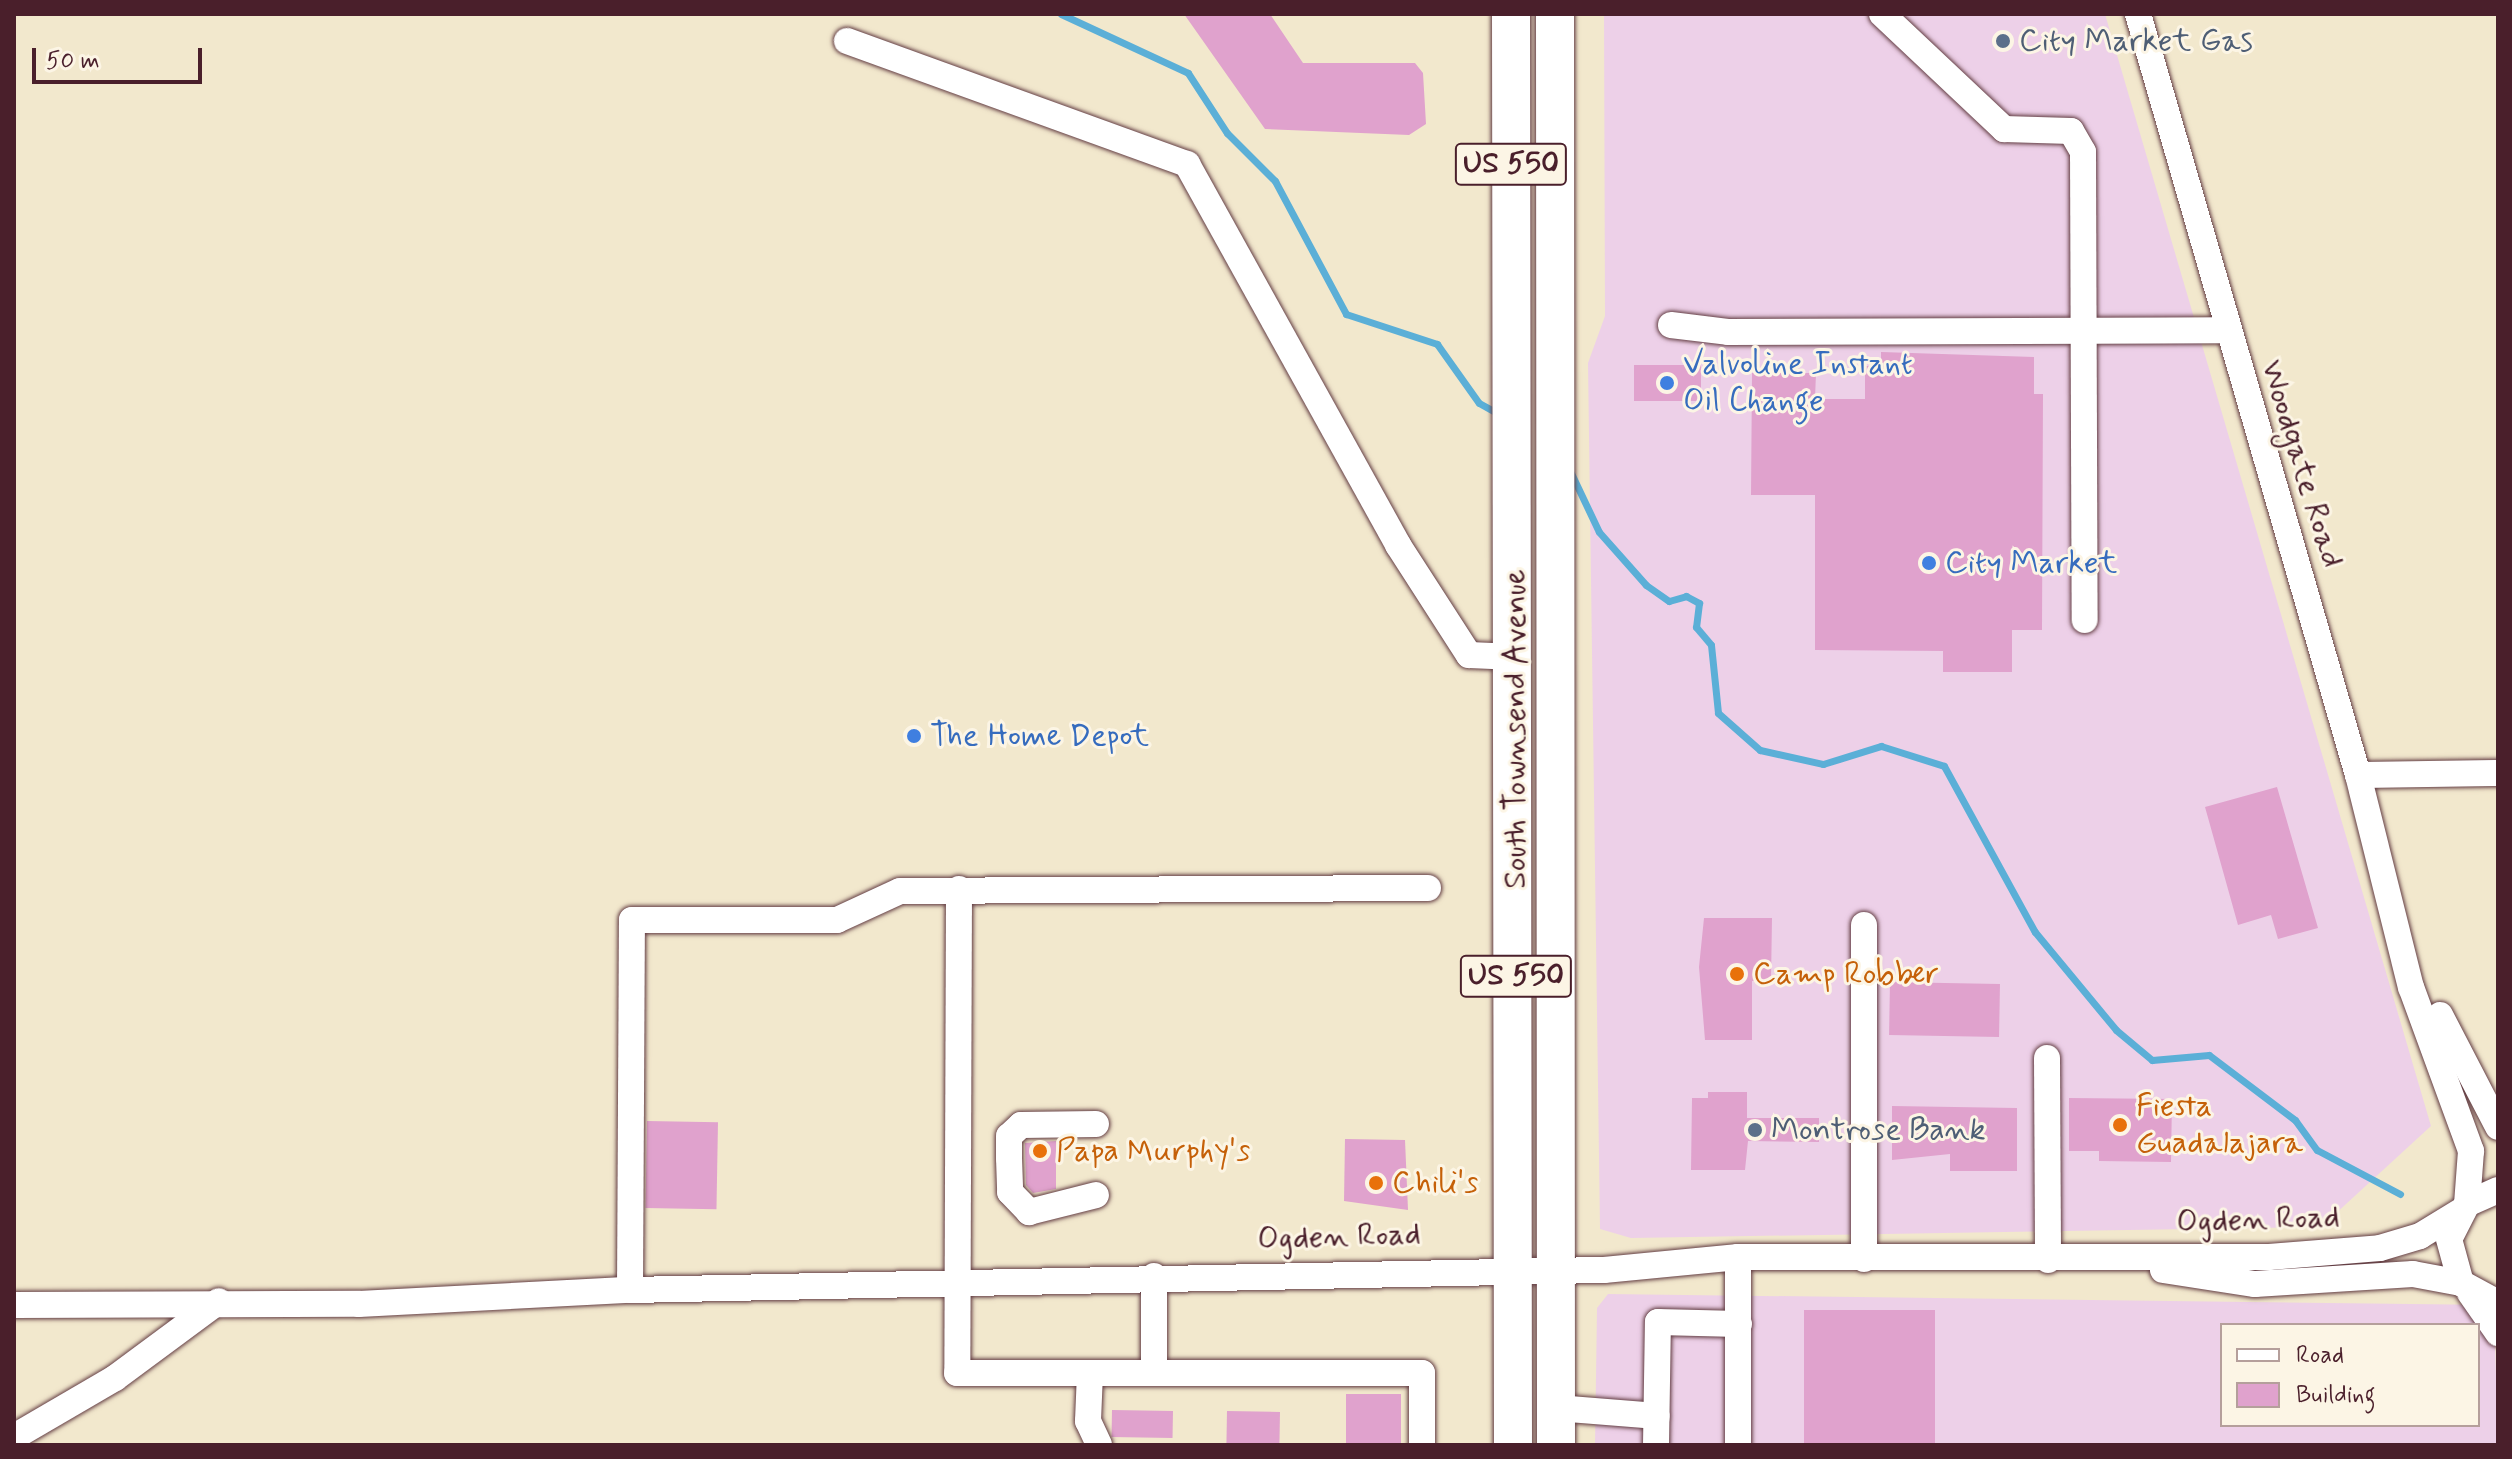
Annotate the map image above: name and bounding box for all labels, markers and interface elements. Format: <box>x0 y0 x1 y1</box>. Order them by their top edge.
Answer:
place label: City Market Gas <box>2019 22 2250 60</box>
scale bar <box>36 32 206 82</box>
marker: City Market Gas <box>1994 32 2012 50</box>
text: 50 m <box>46 46 100 77</box>
road number: US 550 <box>1453 138 1569 190</box>
place label: Valvoline Instant Oil Change <box>1683 346 1911 421</box>
street label: Woodgate Road <box>2252 357 2350 571</box>
marker: Valvoline Instant Oil Change <box>1658 374 1676 392</box>
place label: City Market <box>1945 544 2117 582</box>
marker: City Market <box>1920 554 1938 572</box>
street label: South Townsend Avenue <box>1497 566 1535 892</box>
place label: The Home Depot <box>930 717 1151 755</box>
marker: The Home Depot <box>905 727 923 745</box>
road number: US 550 <box>1458 950 1574 1002</box>
place label: Camp Robber <box>1753 955 1939 993</box>
marker: Camp Robber <box>1728 965 1746 983</box>
place label: Fiesta Guadalajara <box>2136 1088 2303 1163</box>
place label: Montrose Bank <box>1771 1111 1980 1149</box>
marker: Fiesta Guadalajara <box>2111 1116 2129 1134</box>
marker: Montrose Bank <box>1746 1121 1764 1139</box>
place label: Papa Murphy's <box>1056 1132 1249 1170</box>
marker: Papa Murphy's <box>1031 1142 1049 1160</box>
place label: Chili's <box>1392 1164 1478 1202</box>
marker: Chili's <box>1367 1174 1385 1192</box>
street label: Ogden Road <box>2175 1198 2341 1242</box>
street label: Ogden Road <box>1256 1215 1422 1259</box>
legend <box>2220 1323 2480 1427</box>
text: Road <box>2296 1340 2344 1371</box>
text: Building <box>2296 1380 2376 1411</box>

